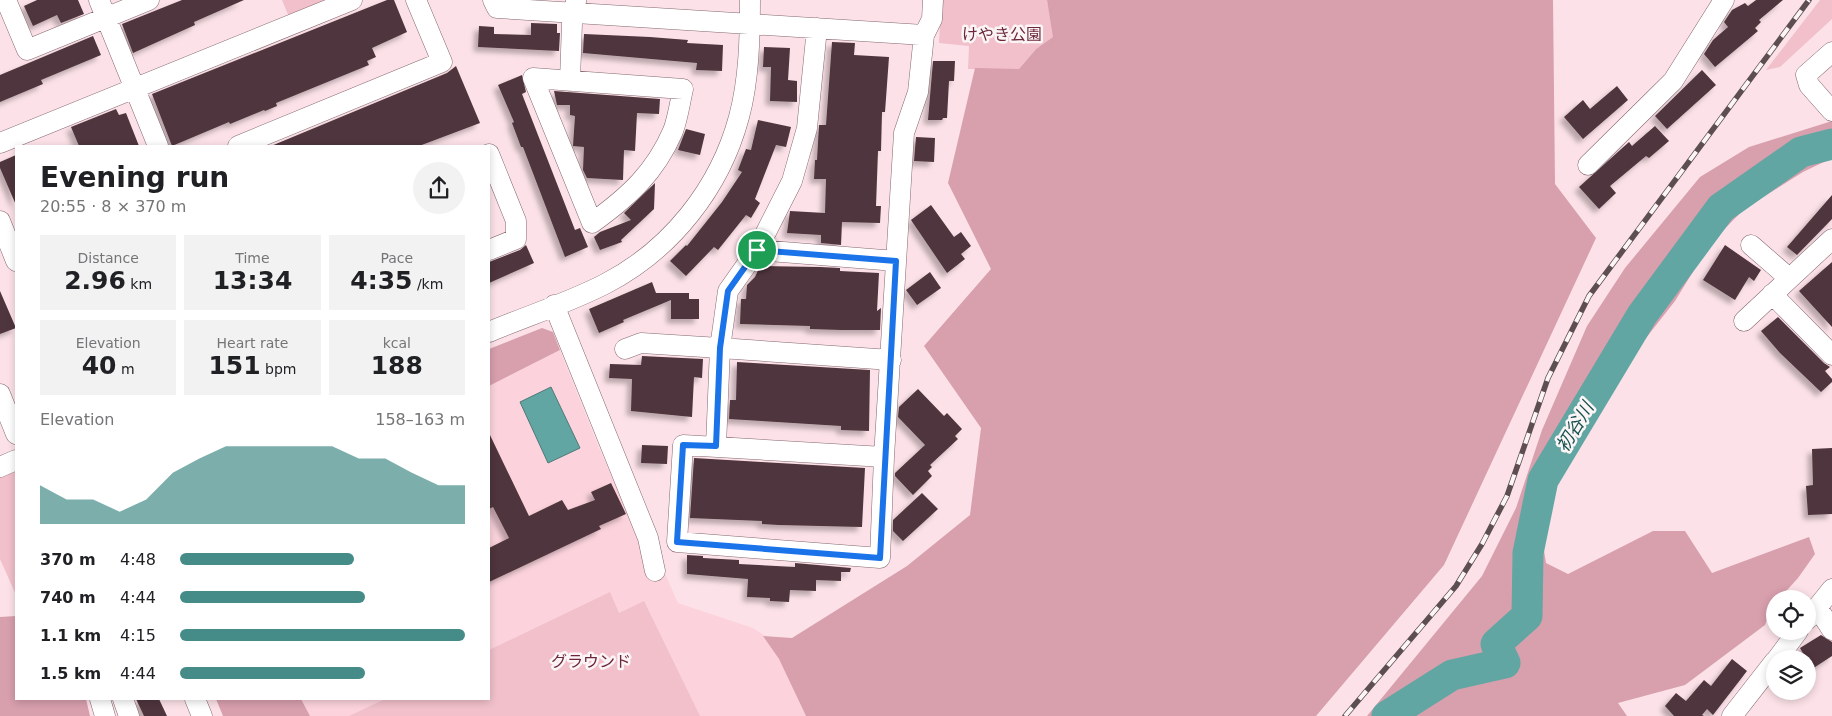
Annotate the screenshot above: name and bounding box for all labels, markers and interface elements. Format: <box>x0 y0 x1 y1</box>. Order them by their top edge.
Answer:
park label: けやき公園 <box>962 25 1042 44</box>
text: Evening run <box>40 161 229 194</box>
button: share <box>413 162 465 214</box>
text: 20:55 · 8 × 370 m <box>40 197 186 216</box>
pin <box>736 229 778 271</box>
icon: arrive <box>743 236 771 264</box>
text: Distance <box>78 250 139 266</box>
text: Time <box>235 250 270 266</box>
text: Pace <box>380 250 413 266</box>
text: 2.96 <box>64 266 126 295</box>
text: 13:34 <box>213 266 292 295</box>
text: 4:35 <box>350 266 412 295</box>
text: km <box>126 276 152 292</box>
text: /km <box>412 276 443 292</box>
text: Elevation <box>76 335 141 351</box>
text: Heart rate <box>217 335 288 351</box>
text: kcal <box>383 335 411 351</box>
text: 40 <box>82 351 117 380</box>
text: 151 <box>208 351 261 380</box>
text: 188 <box>371 351 423 380</box>
text: m <box>117 361 135 377</box>
text: bpm <box>261 361 297 377</box>
water label: 初谷川 <box>1552 396 1599 455</box>
text: Elevation <box>40 410 114 429</box>
text: 158–163 m <box>375 410 465 429</box>
text: 370 m <box>40 550 96 569</box>
text: 4:48 <box>120 550 156 569</box>
text: 740 m <box>40 588 96 607</box>
text: 4:44 <box>120 588 156 607</box>
map controls <box>1766 590 1816 700</box>
button: locate <box>1766 590 1816 640</box>
text: 1.1 km <box>40 626 101 645</box>
text: 4:15 <box>120 626 156 645</box>
button: layers <box>1766 650 1816 700</box>
park label: グラウンド <box>551 652 631 671</box>
text: 1.5 km <box>40 664 101 683</box>
text: 4:44 <box>120 664 156 683</box>

